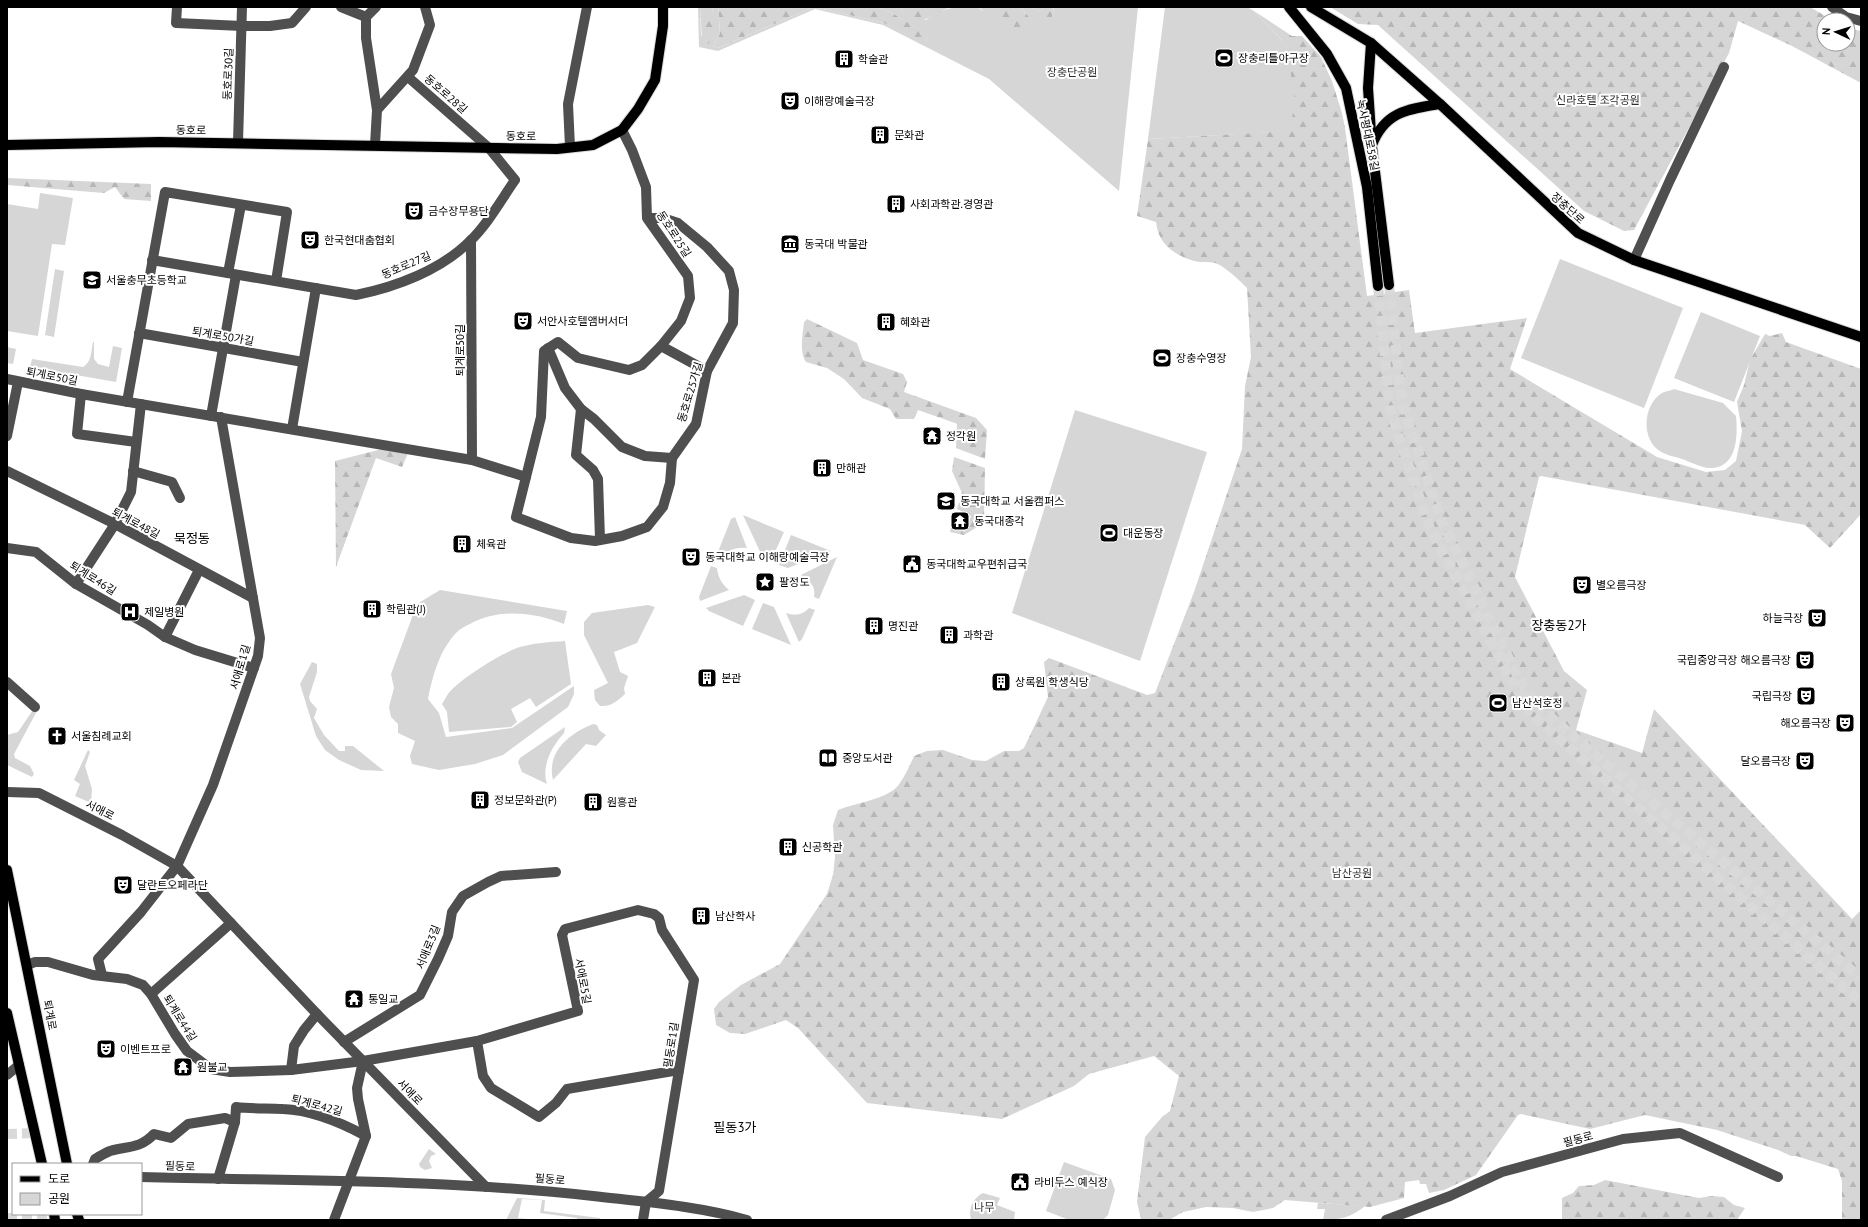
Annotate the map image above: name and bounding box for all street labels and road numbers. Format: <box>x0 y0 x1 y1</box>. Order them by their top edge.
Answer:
street label: 동호로30길 <box>220 48 236 100</box>
street label: 동호로28길 <box>422 72 470 116</box>
street label: 녹사평대로58길 <box>1354 98 1382 172</box>
street label: 동호로 <box>176 123 206 137</box>
street label: 동호로 <box>506 129 536 143</box>
street label: 장충단로 <box>1548 189 1588 227</box>
street label: 동호로25길 <box>654 208 694 260</box>
street label: 동호로27길 <box>379 248 433 282</box>
street label: 퇴계로50가길 <box>191 324 255 348</box>
street label: 퇴계로50길 <box>453 324 467 376</box>
street label: 동호로25가길 <box>674 360 706 424</box>
street label: 퇴계로50길 <box>25 364 79 388</box>
street label: 퇴계로48길 <box>110 504 162 542</box>
street label: 퇴계로46길 <box>67 558 119 598</box>
street label: 서애로1길 <box>227 643 253 691</box>
street label: 서애로 <box>83 797 117 823</box>
street label: 서애로3길 <box>413 923 443 971</box>
street label: 서애로5길 <box>572 957 594 1005</box>
street label: 퇴계로44길 <box>160 992 200 1044</box>
street label: 퇴계로 <box>40 999 60 1031</box>
street label: 필동로1길 <box>660 1021 682 1069</box>
street label: 서애로 <box>394 1076 426 1108</box>
street label: 퇴계로42길 <box>290 1091 344 1119</box>
street label: 필동로 <box>1562 1128 1594 1150</box>
street label: 필동로 <box>165 1158 195 1174</box>
street label: 필동로 <box>534 1171 566 1187</box>

